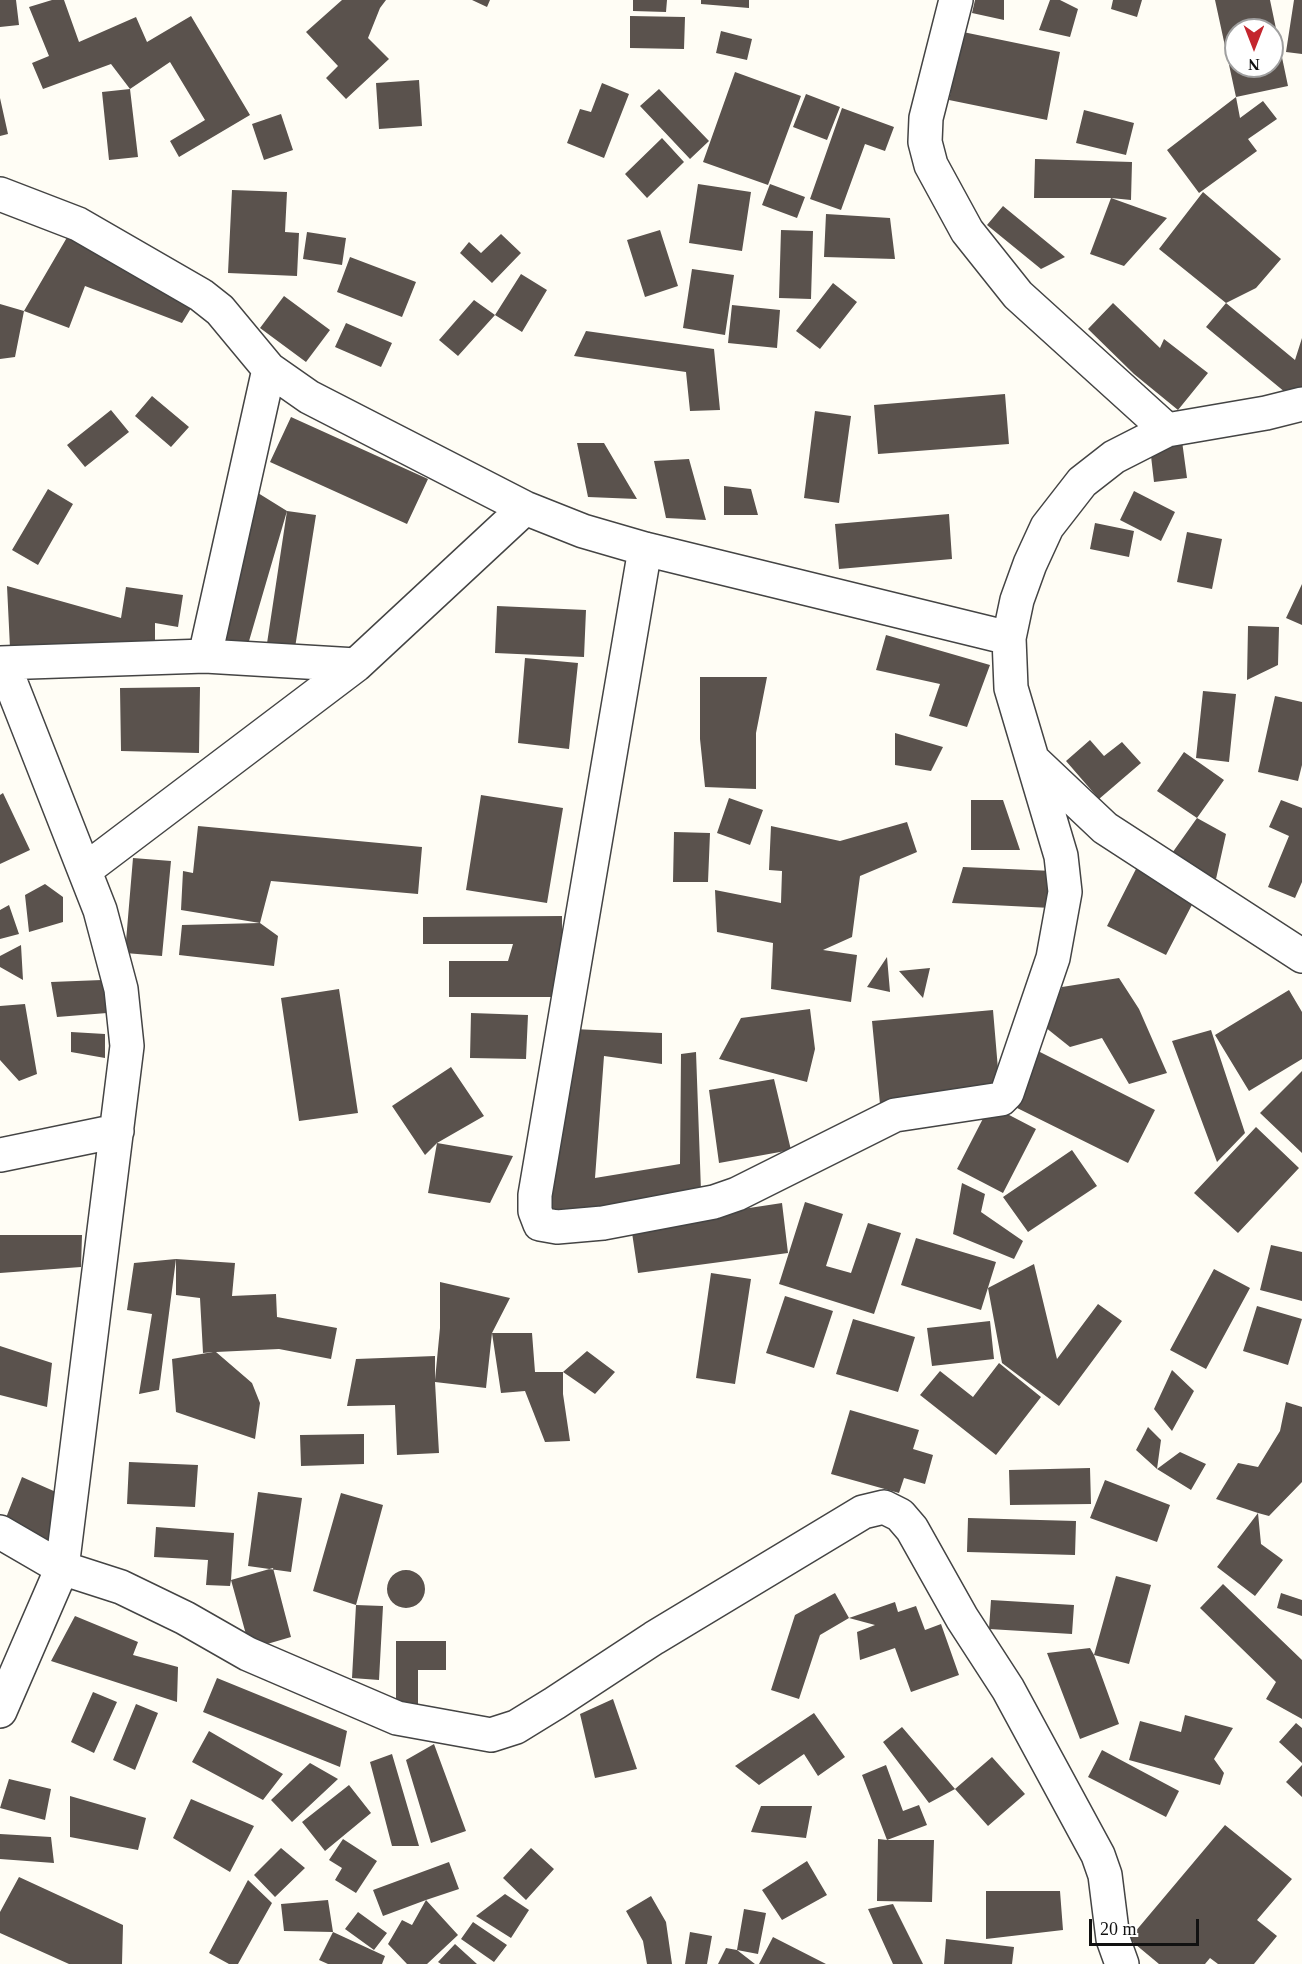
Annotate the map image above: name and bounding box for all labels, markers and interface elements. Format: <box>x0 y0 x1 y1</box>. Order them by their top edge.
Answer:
north arrow <box>1224 18 1284 78</box>
text: N <box>1248 56 1260 73</box>
scale bar <box>1092 1907 1202 1945</box>
text: 20 m <box>1100 1919 1137 1939</box>

